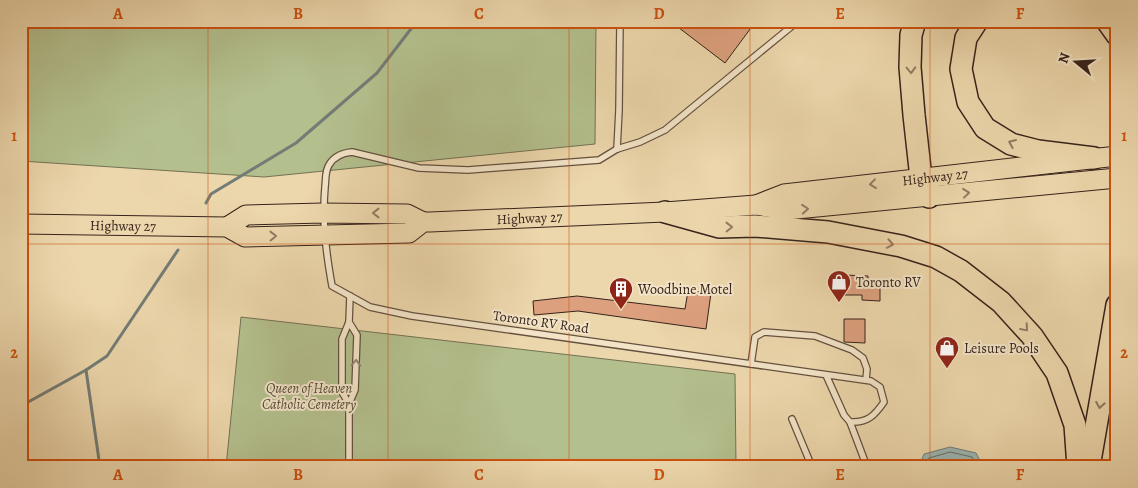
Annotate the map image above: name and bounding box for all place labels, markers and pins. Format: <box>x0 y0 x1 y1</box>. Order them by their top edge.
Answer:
shop icon: Toronto RV <box>826 269 852 303</box>
place label: Toronto RV <box>856 273 921 292</box>
building icon: Woodbine Motel <box>608 276 634 310</box>
place label: Woodbine Motel <box>637 280 733 299</box>
shop icon: Leisure Pools <box>934 335 960 369</box>
place label: Leisure Pools <box>964 339 1039 358</box>

